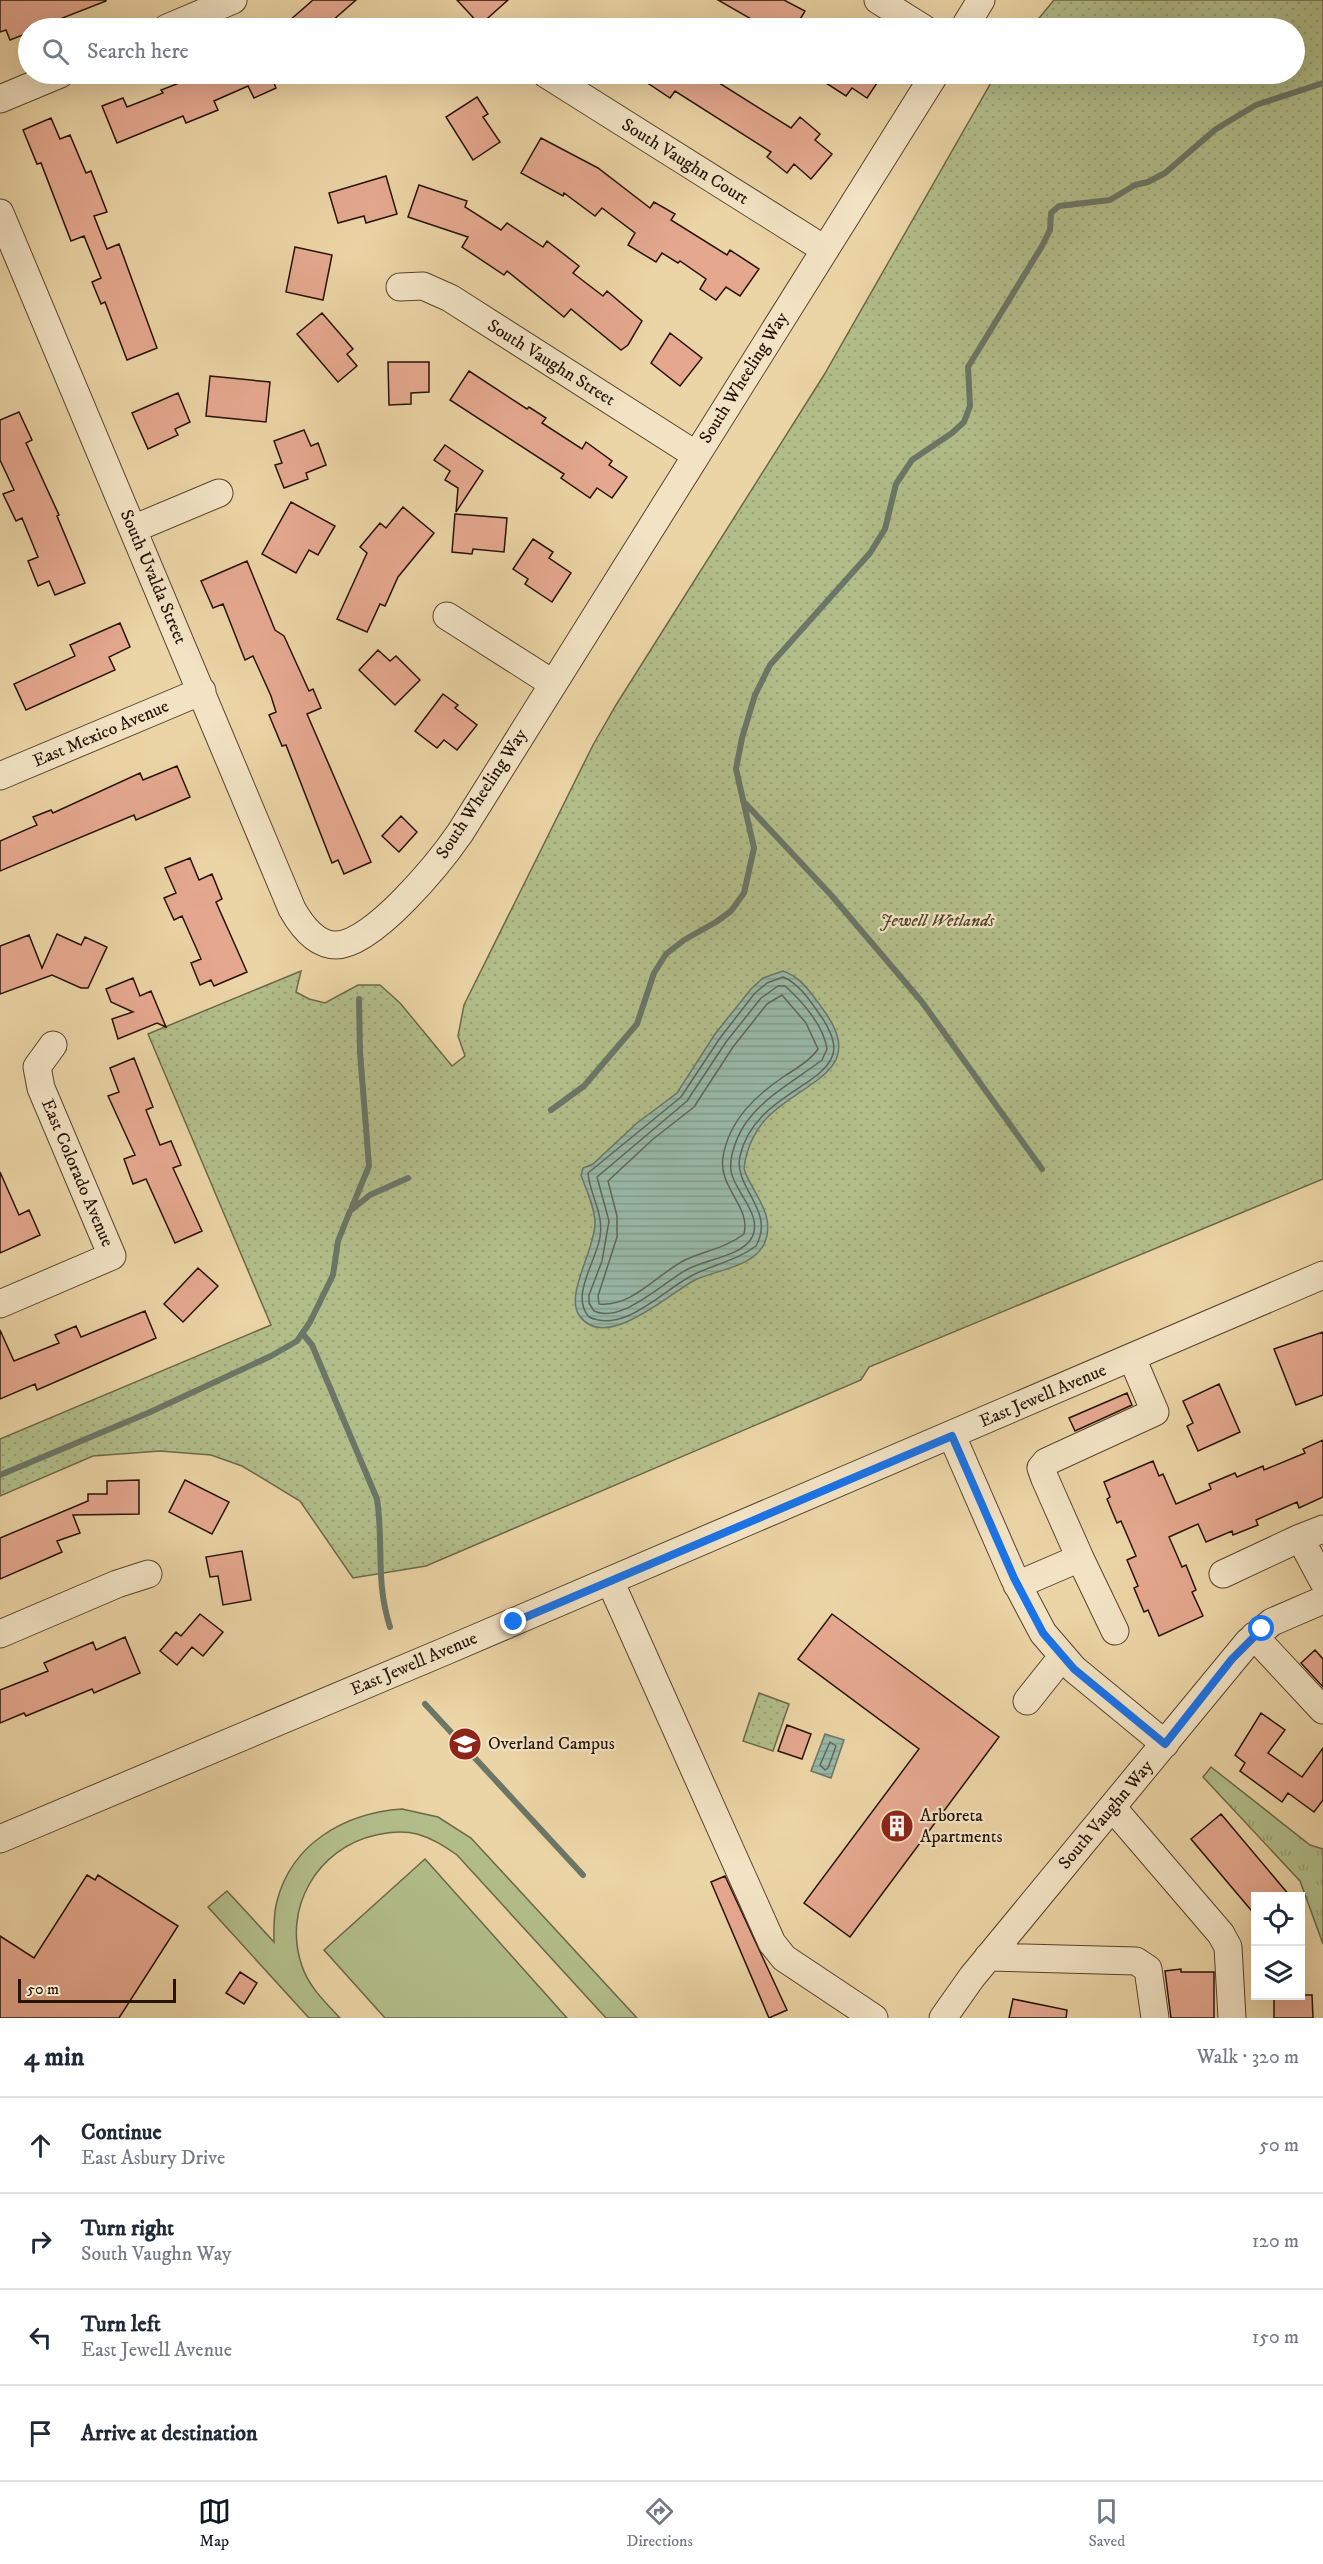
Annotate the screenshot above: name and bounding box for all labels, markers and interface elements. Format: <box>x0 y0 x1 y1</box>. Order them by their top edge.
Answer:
search box <box>18 18 1305 84</box>
icon: search <box>39 35 72 68</box>
text: Search here <box>87 38 189 65</box>
street label: South Vaughn Court <box>617 114 753 210</box>
street label: South Wheeling Way <box>695 308 794 448</box>
street label: South Vaughn Street <box>483 315 619 411</box>
street label: South Uvalda Street <box>115 507 191 648</box>
street label: East Mexico Avenue <box>30 695 172 773</box>
street label: South Wheeling Way <box>432 724 533 863</box>
park label: Jewell Wetlands <box>880 910 995 932</box>
street label: East Colorado Avenue <box>36 1096 118 1250</box>
street label: East Jewell Avenue <box>976 1359 1110 1433</box>
route end <box>500 1608 526 1634</box>
route start <box>1248 1615 1274 1641</box>
street label: East Jewell Avenue <box>347 1627 481 1701</box>
school or university icon: Overland Campus <box>447 1726 483 1762</box>
place label: Overland Campus <box>488 1733 615 1755</box>
street label: South Vaughn Way <box>1054 1756 1158 1874</box>
place label: Arboreta Apartments <box>920 1805 1003 1848</box>
building icon: Arboreta Apartments <box>879 1808 915 1844</box>
map controls <box>1251 1892 1305 2000</box>
button: locate <box>1251 1892 1305 1946</box>
button: layers <box>1251 1946 1305 2000</box>
scale bar <box>18 1976 176 2004</box>
text: 50 m <box>27 1979 59 1999</box>
text: 4 min <box>24 2041 84 2074</box>
text: Walk · 320 m <box>1197 2045 1299 2070</box>
text: Continue <box>81 2119 162 2146</box>
icon: ahead <box>24 2129 57 2162</box>
text: 50 m <box>1259 2133 1299 2158</box>
text: East Asbury Drive <box>81 2146 225 2171</box>
text: Turn right <box>81 2215 174 2242</box>
icon: right <box>24 2225 57 2258</box>
text: 120 m <box>1252 2229 1299 2254</box>
text: South Vaughn Way <box>81 2242 232 2267</box>
text: Turn left <box>81 2311 161 2338</box>
icon: left <box>24 2321 57 2354</box>
text: 150 m <box>1252 2325 1299 2350</box>
text: East Jewell Avenue <box>81 2338 232 2363</box>
icon: arrive <box>24 2417 57 2450</box>
text: Arrive at destination <box>81 2420 258 2447</box>
tab: Map <box>198 2495 231 2551</box>
tab: Directions <box>626 2495 693 2551</box>
tab: Saved <box>1088 2495 1125 2551</box>

